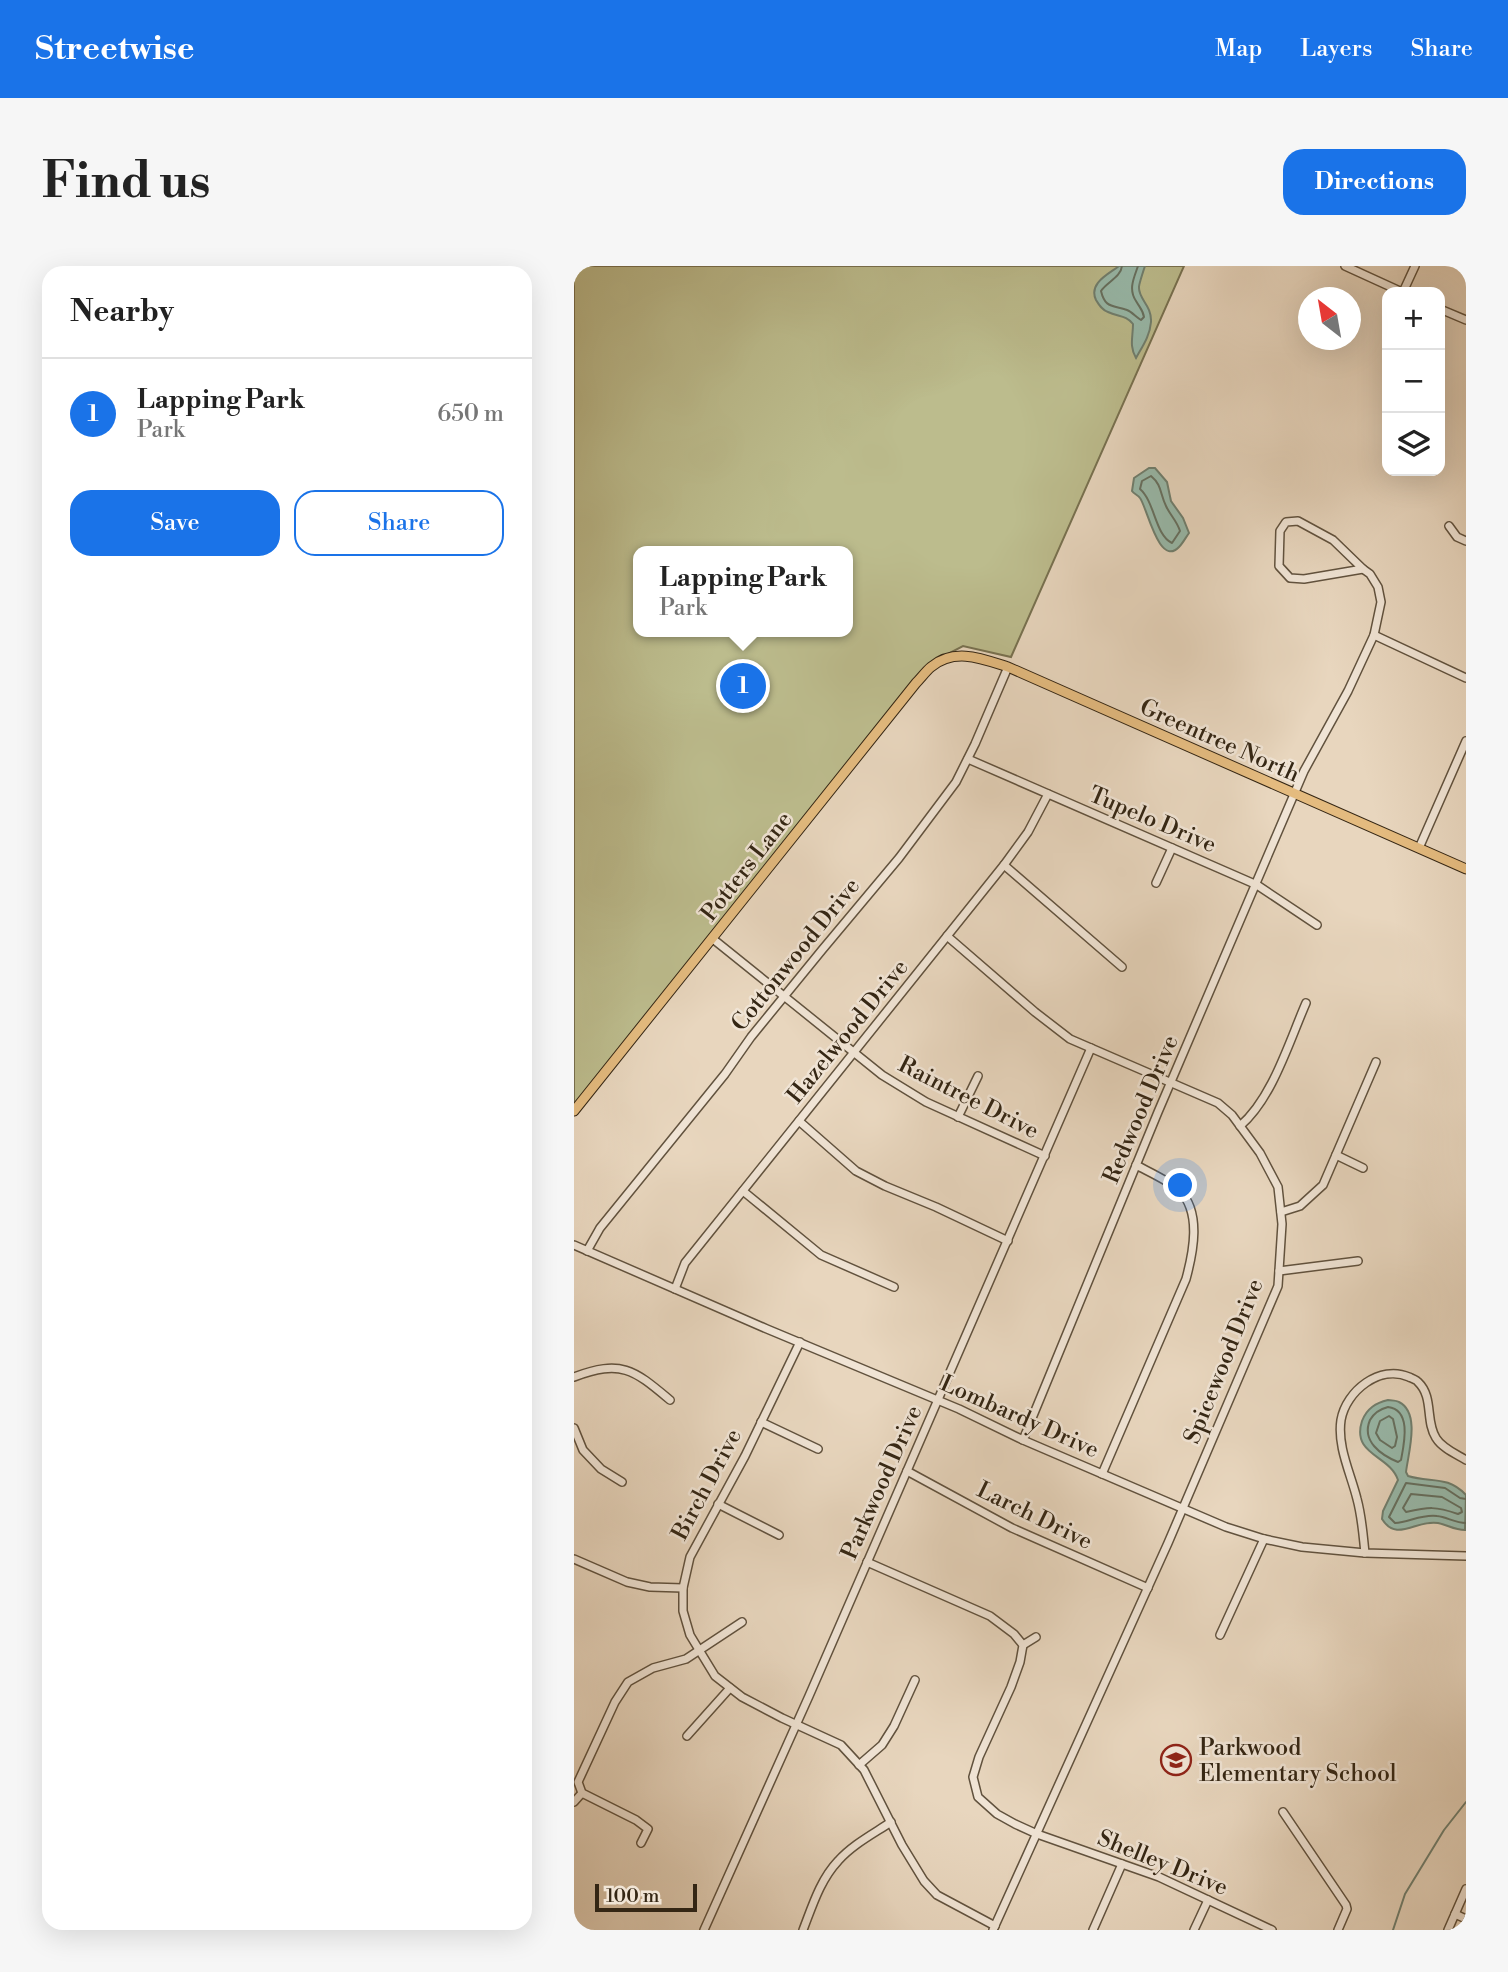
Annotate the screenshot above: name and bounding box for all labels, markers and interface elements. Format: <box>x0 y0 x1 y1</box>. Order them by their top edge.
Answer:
text: Streetwise <box>35 29 195 70</box>
text: Map <box>1215 34 1262 64</box>
text: Layers <box>1300 34 1372 64</box>
text: Share <box>1410 34 1473 64</box>
button: Directions <box>1283 149 1466 215</box>
text: Find us <box>42 152 211 213</box>
north arrow <box>1298 287 1361 350</box>
map controls <box>1382 287 1445 476</box>
button: + <box>1382 287 1445 350</box>
text: Nearby <box>70 293 174 331</box>
button: − <box>1382 350 1445 413</box>
text: Lapping Park <box>137 384 305 416</box>
text: 1 <box>87 400 99 428</box>
text: 650 m <box>437 400 504 428</box>
button: layers <box>1382 413 1445 476</box>
text: Park <box>137 416 185 444</box>
button: Save <box>70 490 280 556</box>
button: Share <box>294 490 504 556</box>
popup <box>633 546 853 637</box>
text: Lapping Park <box>659 562 827 594</box>
text: Park <box>659 594 707 622</box>
pin: 1 <box>720 660 766 712</box>
street label: Greentree North <box>1135 693 1304 789</box>
street label: Tupelo Drive <box>1085 781 1220 859</box>
street label: Potters Lane <box>695 806 798 927</box>
street label: Cottonwood Drive <box>725 872 866 1037</box>
street label: Hazelwood Drive <box>781 954 914 1109</box>
street label: Redwood Drive <box>1097 1031 1185 1188</box>
street label: Raintree Drive <box>894 1051 1043 1145</box>
your location <box>1163 1168 1197 1202</box>
street label: Spicewood Drive <box>1178 1275 1270 1448</box>
street label: Lombardy Drive <box>936 1369 1103 1464</box>
street label: Parkwood Drive <box>835 1401 928 1564</box>
street label: Birch Drive <box>665 1424 748 1546</box>
street label: Larch Drive <box>972 1476 1097 1556</box>
place label: Parkwood Elementary School <box>1199 1734 1397 1788</box>
school or university icon: Parkwood Elementary School <box>1159 1743 1193 1777</box>
street label: Shelley Drive <box>1093 1824 1232 1902</box>
scale bar <box>595 1881 696 1913</box>
text: 100 m <box>606 1884 659 1908</box>

